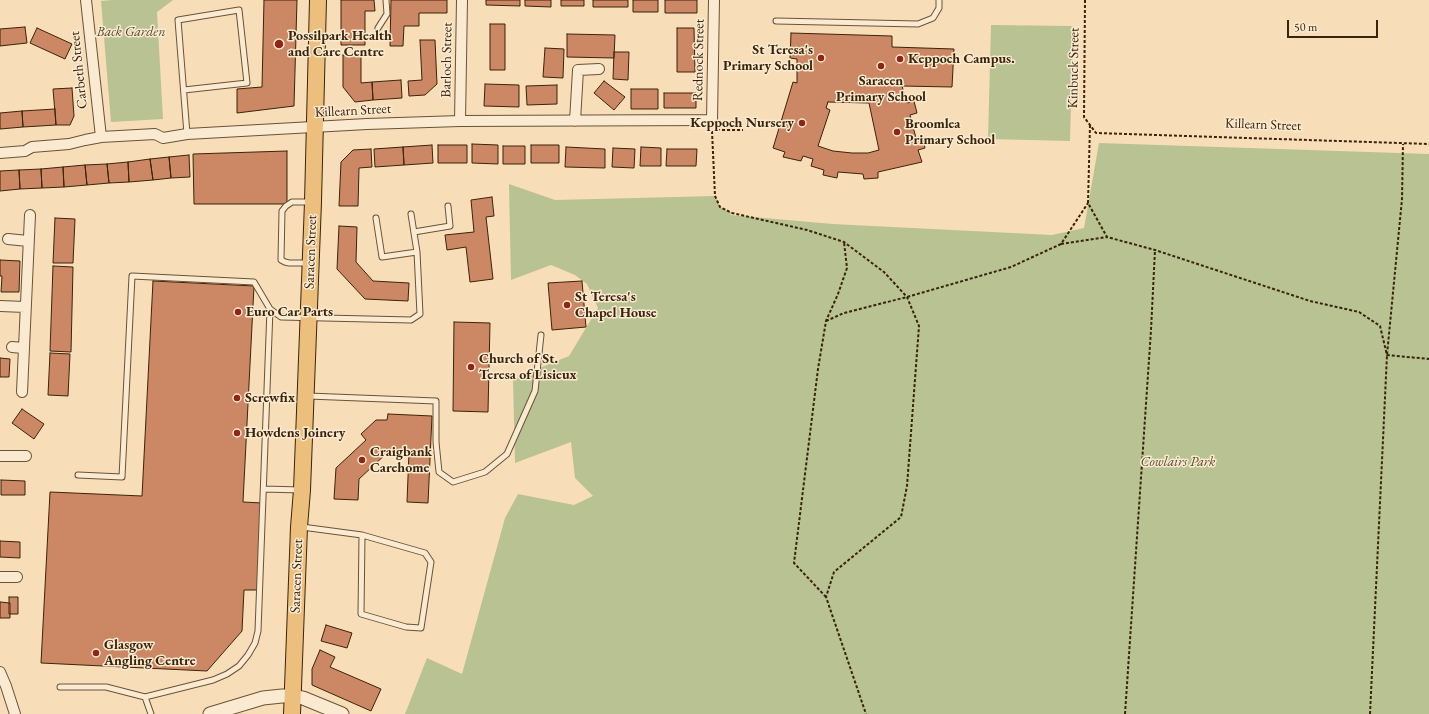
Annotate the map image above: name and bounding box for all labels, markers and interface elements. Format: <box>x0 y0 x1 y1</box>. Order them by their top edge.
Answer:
scale bar <box>1289 12 1380 38</box>
street label: Rednock Street <box>690 19 708 101</box>
text: 50 m <box>1294 19 1317 35</box>
street label: Barloch Street <box>438 22 456 98</box>
park label: Back Garden <box>96 24 166 40</box>
street label: Kinbuck Street <box>1065 27 1083 109</box>
place label: Possilpark Health and Care Centre <box>288 28 392 60</box>
street label: Carbeth Street <box>67 30 91 110</box>
marker: Possilpark Health and Care Centre <box>273 38 285 50</box>
place label: St Teresa's Primary School <box>723 42 813 74</box>
place label: Keppoch Campus. <box>908 51 1015 67</box>
marker: St Teresa's Primary School <box>816 53 826 63</box>
marker: Keppoch Campus. <box>895 54 905 64</box>
marker: Saracen Primary School <box>876 61 886 71</box>
place label: Saracen Primary School <box>836 73 926 106</box>
street label: Killearn Street <box>314 101 392 121</box>
place label: Keppoch Nursery <box>690 115 794 131</box>
street label: Killearn Street <box>1225 115 1301 135</box>
place label: Broomlea Primary School <box>905 116 995 148</box>
marker: Keppoch Nursery <box>797 118 807 128</box>
marker: Broomlea Primary School <box>892 127 902 137</box>
street label: Saracen Street <box>301 215 321 289</box>
place label: St Teresa's Chapel House <box>575 289 657 322</box>
marker: St Teresa's Chapel House <box>562 300 572 310</box>
place label: Euro Car Parts <box>246 304 333 320</box>
marker: Euro Car Parts <box>233 307 243 317</box>
place label: Church of St. Teresa of Lisieux <box>479 351 577 384</box>
marker: Church of St. Teresa of Lisieux <box>466 362 476 372</box>
place label: Screwfix <box>245 390 295 406</box>
marker: Screwfix <box>232 393 242 403</box>
place label: Howdens Joinery <box>245 425 345 441</box>
marker: Howdens Joinery <box>232 428 242 438</box>
place label: Craigbank Carehome <box>370 444 432 476</box>
park label: Cowlairs Park <box>1141 454 1215 470</box>
marker: Craigbank Carehome <box>357 455 367 465</box>
street label: Saracen Street <box>287 539 307 613</box>
place label: Glasgow Angling Centre <box>104 637 196 670</box>
marker: Glasgow Angling Centre <box>91 648 101 658</box>

